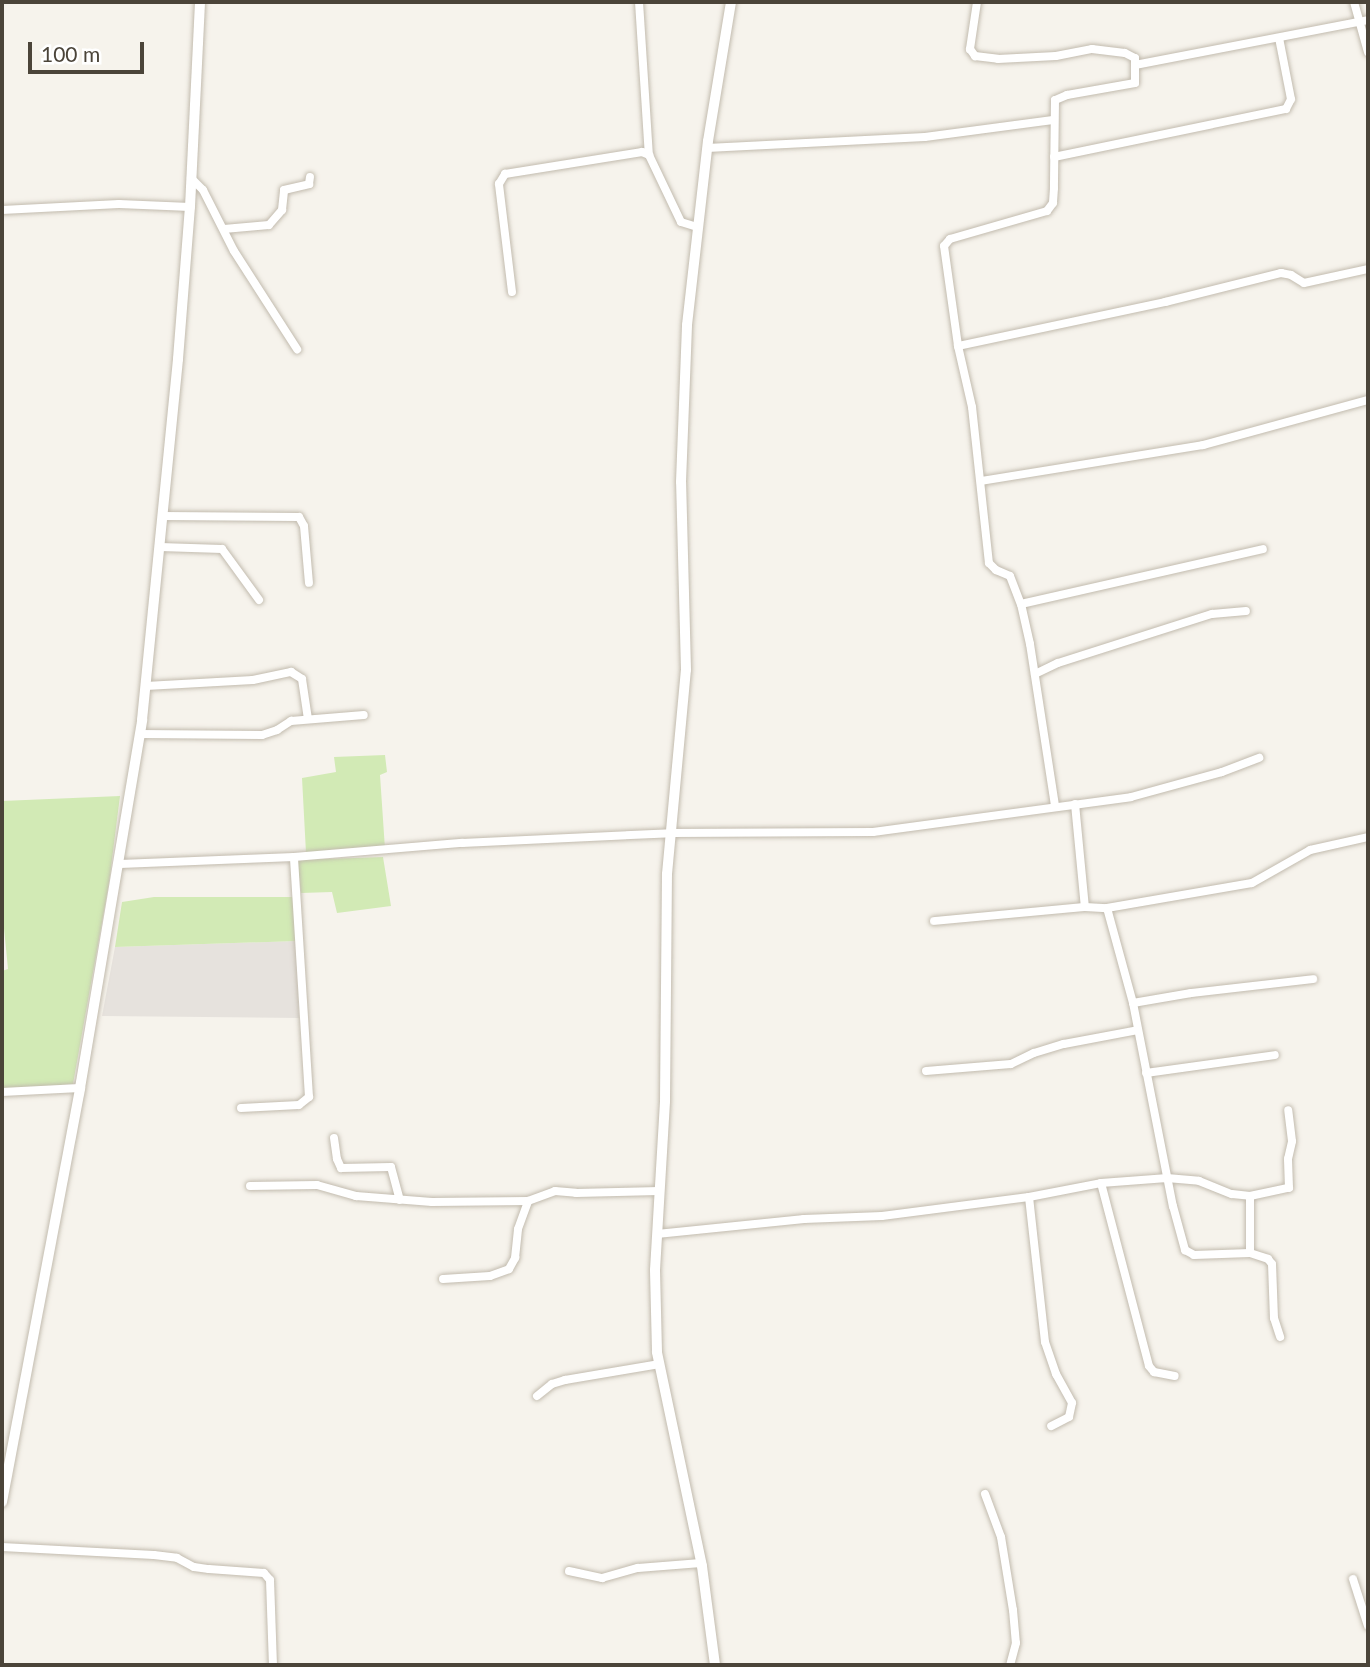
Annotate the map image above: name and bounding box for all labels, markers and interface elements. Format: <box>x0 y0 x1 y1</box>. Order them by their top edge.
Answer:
scale bar <box>32 28 147 72</box>
text: 100 m <box>41 41 100 66</box>

